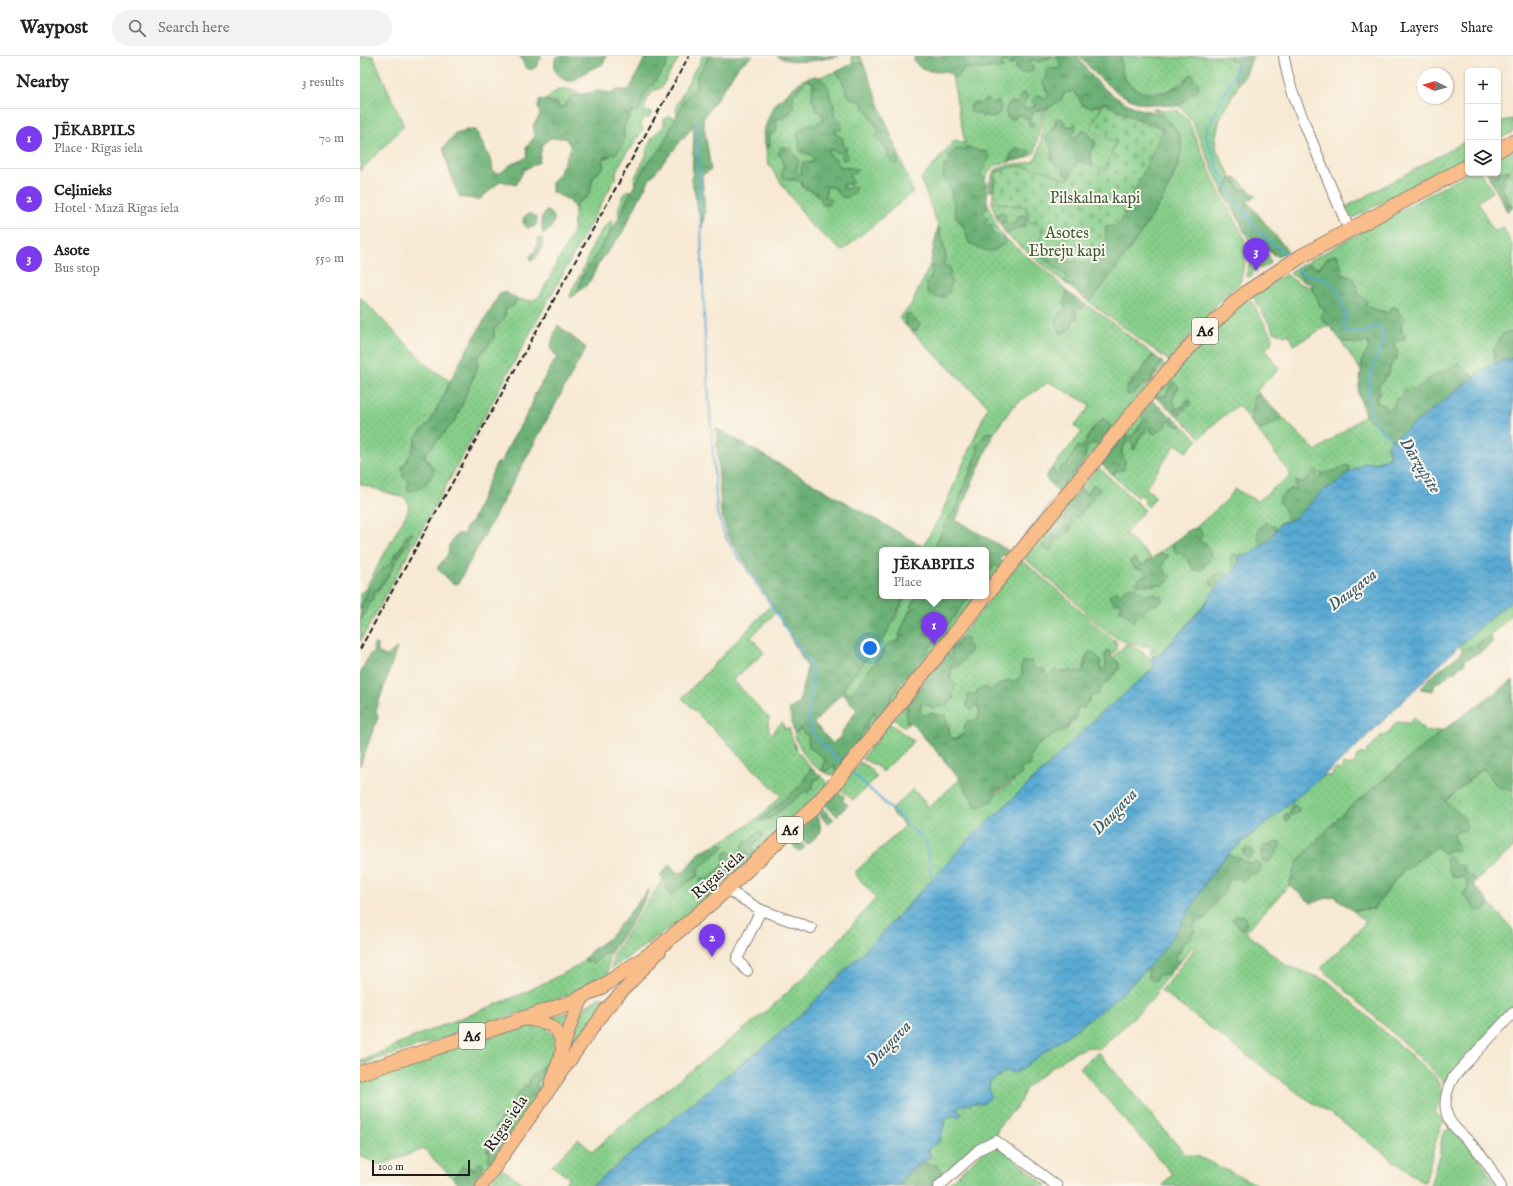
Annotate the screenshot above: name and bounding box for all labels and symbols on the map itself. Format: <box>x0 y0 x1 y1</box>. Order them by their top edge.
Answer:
north arrow <box>1417 68 1453 104</box>
park label: Pilskalna kapi <box>1050 189 1140 209</box>
park label: Asotes Ebreju kapi <box>1029 224 1105 262</box>
pin: 3 <box>1243 238 1269 271</box>
road number: A6 <box>1192 318 1218 344</box>
water label: Dārzupīte <box>1394 434 1445 498</box>
water label: Daugava <box>1324 564 1382 616</box>
pin: 1 <box>921 612 947 645</box>
your location <box>860 638 880 658</box>
water label: Daugava <box>1088 784 1143 840</box>
road number: A6 <box>777 817 803 843</box>
street label: Rīgas iela <box>688 847 749 904</box>
pin: 2 <box>699 924 725 957</box>
water label: Daugava <box>862 1016 917 1072</box>
road number: A6 <box>459 1023 485 1049</box>
street label: Rīgas iela <box>480 1092 533 1156</box>
scale bar <box>372 1158 470 1177</box>

